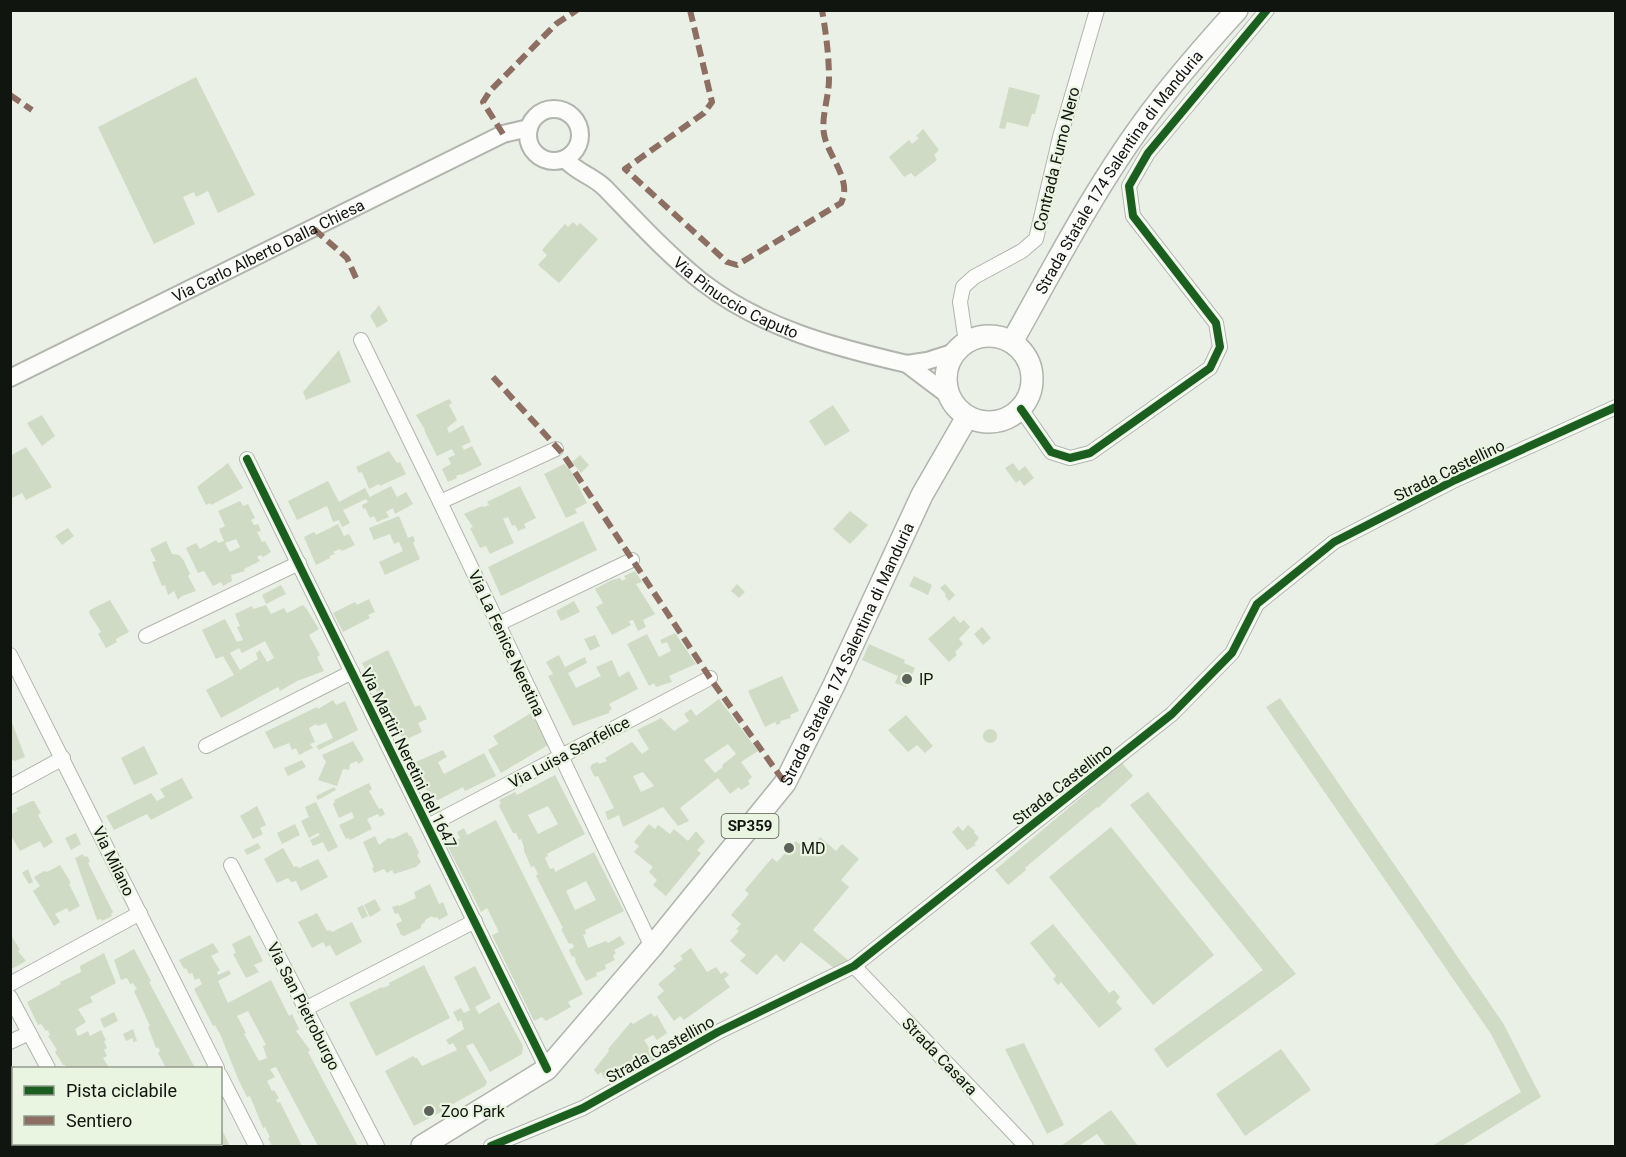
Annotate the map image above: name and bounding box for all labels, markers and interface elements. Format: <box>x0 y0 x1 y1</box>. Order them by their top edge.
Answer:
street label: Strada Statale 174 Salentina di Manduria <box>1031 47 1207 298</box>
street label: Contrada Fumo Nero <box>1029 85 1084 233</box>
street label: Via Carlo Alberto Dalla Chiesa <box>169 195 368 306</box>
street label: Via Pinuccio Caputo <box>669 253 801 343</box>
street label: Strada Castellino <box>1391 435 1508 506</box>
street label: Strada Statale 174 Salentina di Manduria <box>776 520 918 789</box>
street label: Via La Fenice Neretina <box>464 567 549 719</box>
street label: Via Martiri Neretini del 1647 <box>357 665 461 852</box>
place label: IP <box>919 670 933 689</box>
marker: IP <box>900 672 914 686</box>
street label: Via Luisa Sanfelice <box>506 713 633 792</box>
street label: Strada Castellino <box>1009 740 1116 829</box>
road number: SP359 <box>722 814 778 838</box>
street label: Via Milano <box>89 823 139 899</box>
place label: MD <box>801 839 825 858</box>
marker: MD <box>782 841 796 855</box>
street label: Via San Pietroburgo <box>263 939 344 1073</box>
street label: Strada Castellino <box>603 1012 718 1087</box>
street label: Strada Casara <box>898 1014 981 1099</box>
legend <box>12 1067 222 1145</box>
text: Pista ciclabile <box>66 1080 177 1101</box>
place label: Zoo Park <box>441 1102 506 1121</box>
marker: Zoo Park <box>422 1104 436 1118</box>
text: Sentiero <box>66 1110 132 1131</box>

